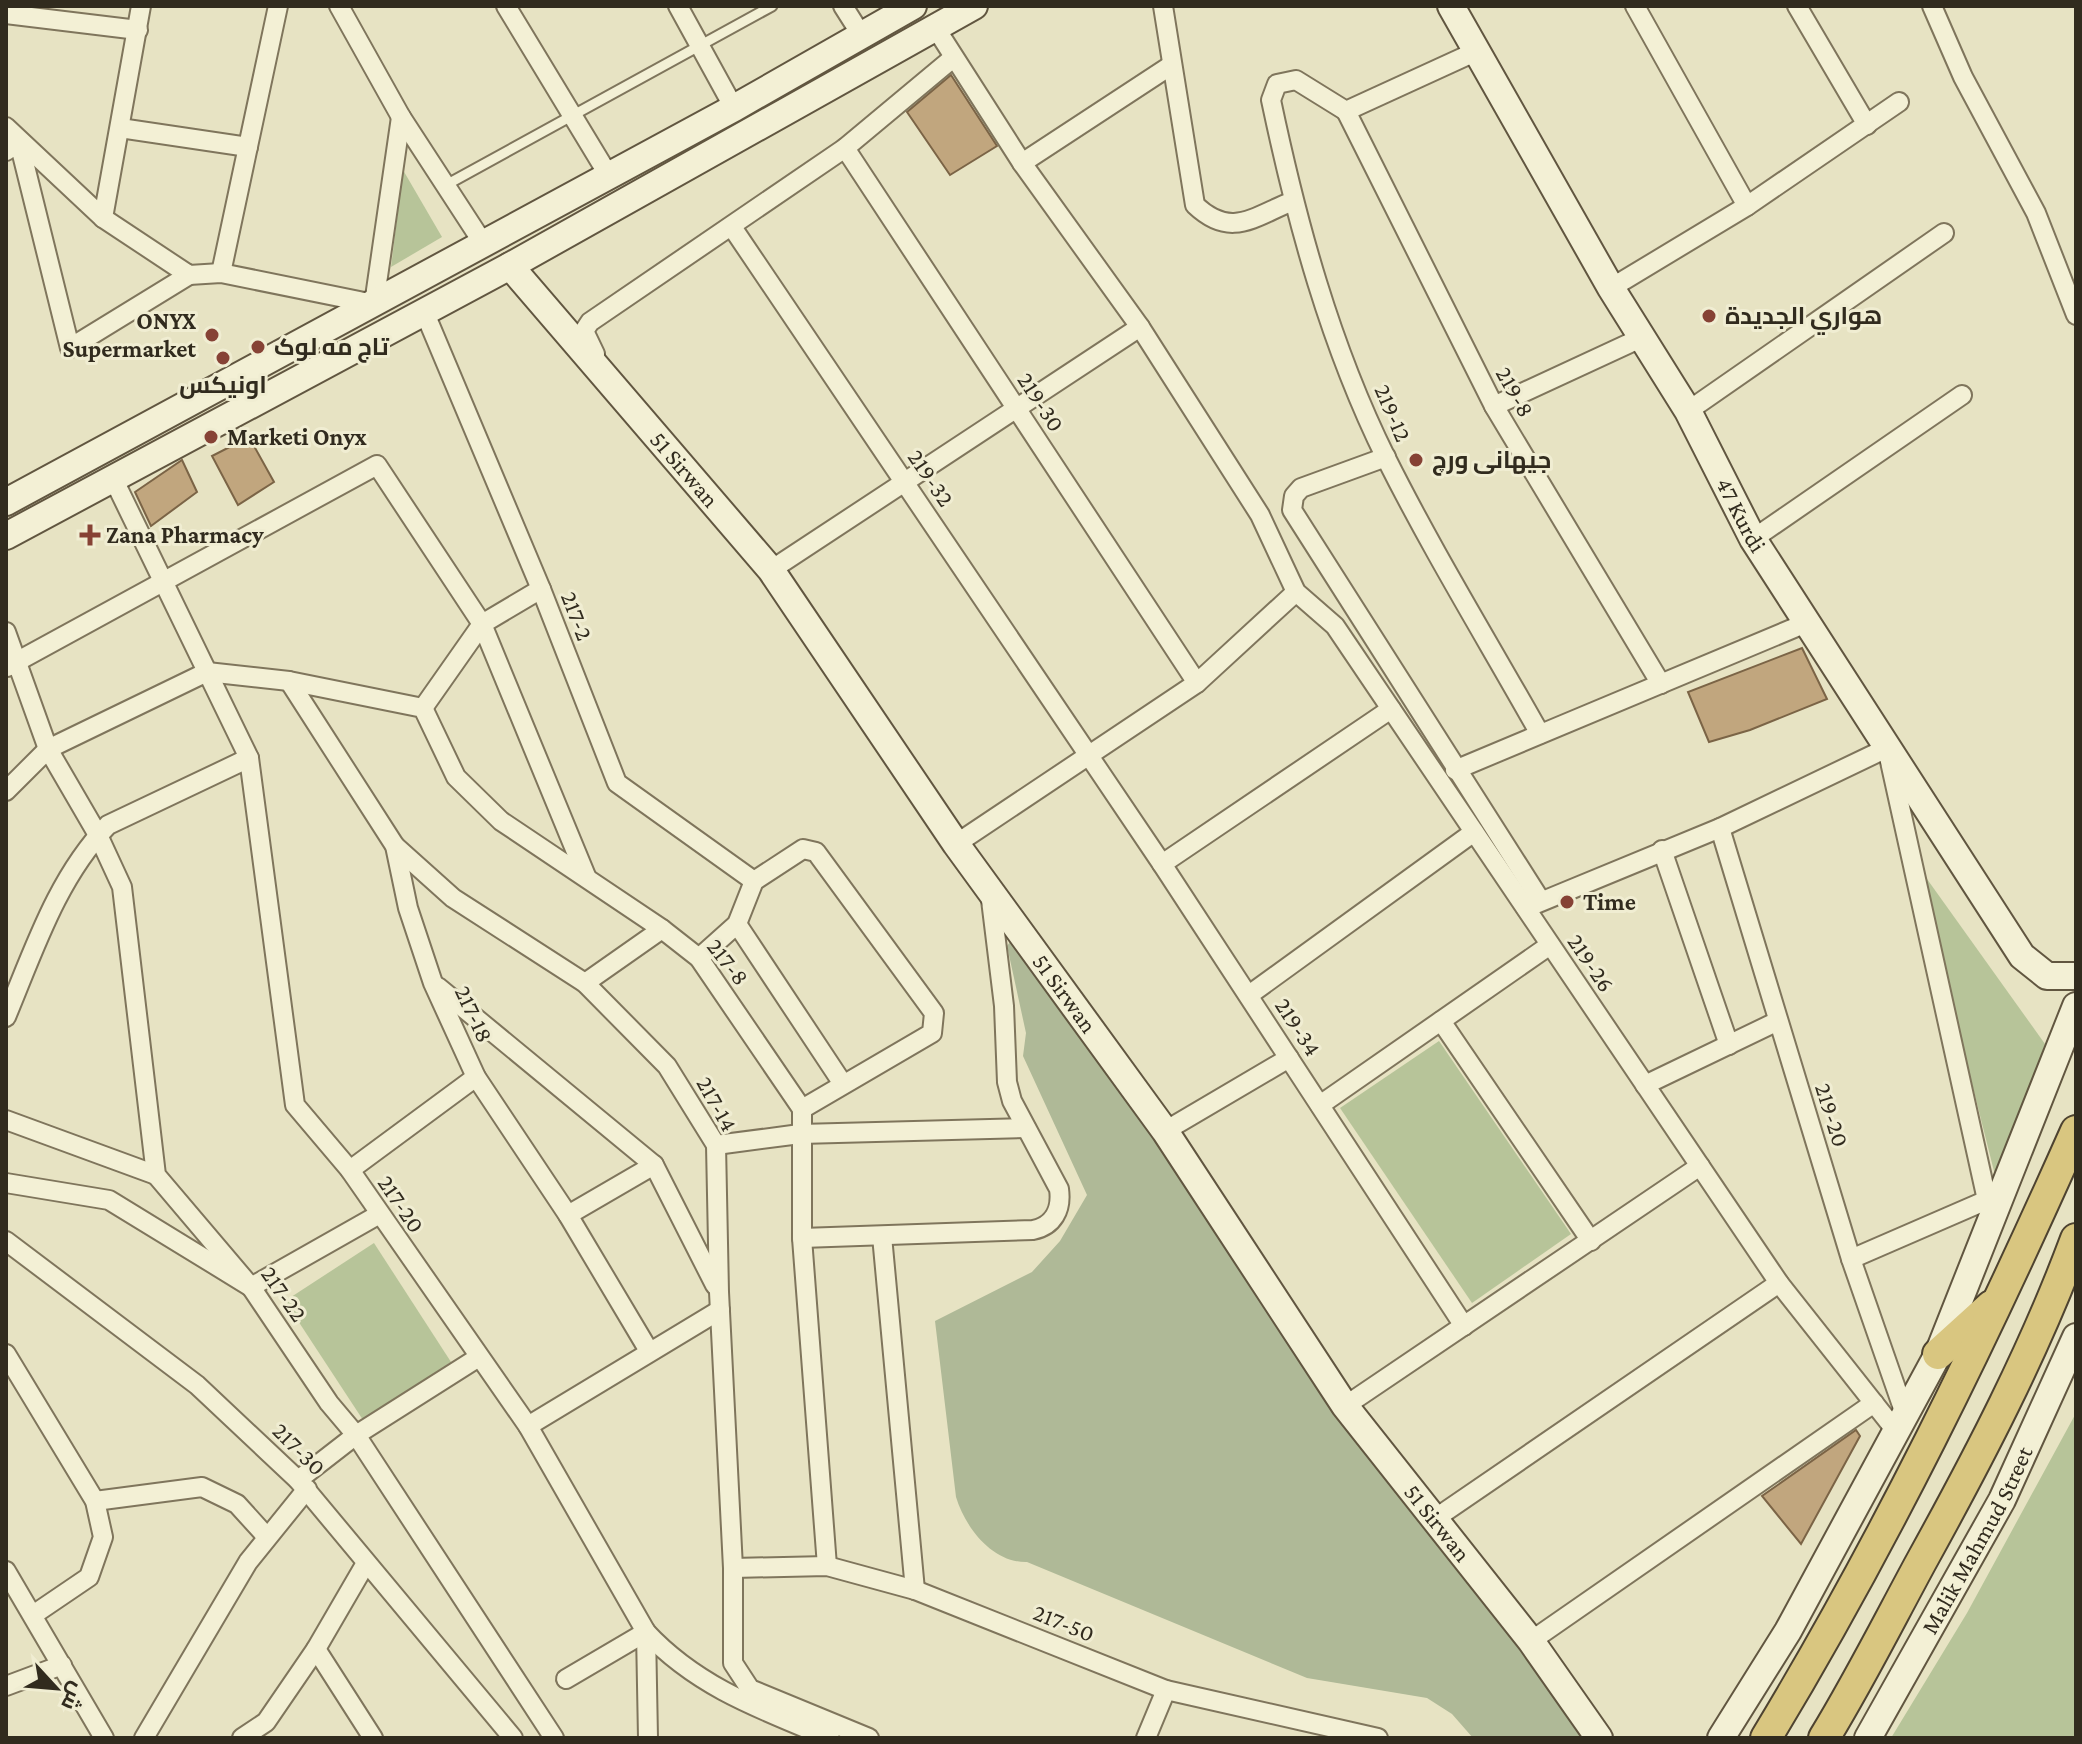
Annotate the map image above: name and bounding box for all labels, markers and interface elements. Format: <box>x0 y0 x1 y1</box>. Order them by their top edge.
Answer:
place label: هواري الجديدة <box>1725 302 1882 335</box>
place label: ONYX Supermarket <box>62 307 197 362</box>
marker: هواري الجديدة <box>1700 307 1718 325</box>
marker: ONYX Supermarket <box>203 326 221 344</box>
place label: تاج مه لوک <box>274 333 390 363</box>
marker: تاج مه لوک <box>249 338 267 356</box>
marker: اونيكس <box>214 349 232 367</box>
street label: 219-8 <box>1491 362 1540 422</box>
street label: 219-30 <box>1012 367 1070 436</box>
place label: اونيكس <box>179 371 267 399</box>
street label: 219-12 <box>1369 380 1417 445</box>
place label: Marketi Onyx <box>227 423 368 450</box>
street label: 51 Sirwan <box>645 426 725 513</box>
marker: Marketi Onyx <box>202 428 220 446</box>
street label: 219-32 <box>903 444 960 511</box>
place label: جیهانی ورچ <box>1432 446 1551 476</box>
marker: جیهانی ورچ <box>1407 451 1425 469</box>
street label: 47 Kurdi <box>1711 473 1772 557</box>
place label: Zana Pharmacy <box>106 521 264 548</box>
marker: Zana Pharmacy <box>81 526 99 544</box>
street label: 217-2 <box>556 588 599 644</box>
place label: Time <box>1583 888 1636 915</box>
marker: Time <box>1558 893 1576 911</box>
street label: 219-26 <box>1562 929 1620 997</box>
street label: 217-8 <box>702 933 755 990</box>
street label: 51 Sirwan <box>1027 948 1103 1038</box>
street label: 217-18 <box>450 981 499 1046</box>
street label: 219-34 <box>1270 993 1327 1061</box>
street label: 217-14 <box>691 1072 743 1136</box>
street label: 219-20 <box>1810 1080 1855 1150</box>
street label: 217-20 <box>372 1170 430 1238</box>
street label: 217-22 <box>256 1261 313 1327</box>
street label: 217-30 <box>267 1417 331 1481</box>
street label: Malik Mahmud Street <box>1915 1441 2038 1638</box>
street label: 51 Sirwan <box>1399 1478 1477 1567</box>
street label: 217-50 <box>1030 1598 1099 1647</box>
north arrow <box>16 1648 96 1728</box>
text: ش <box>55 1678 91 1715</box>

